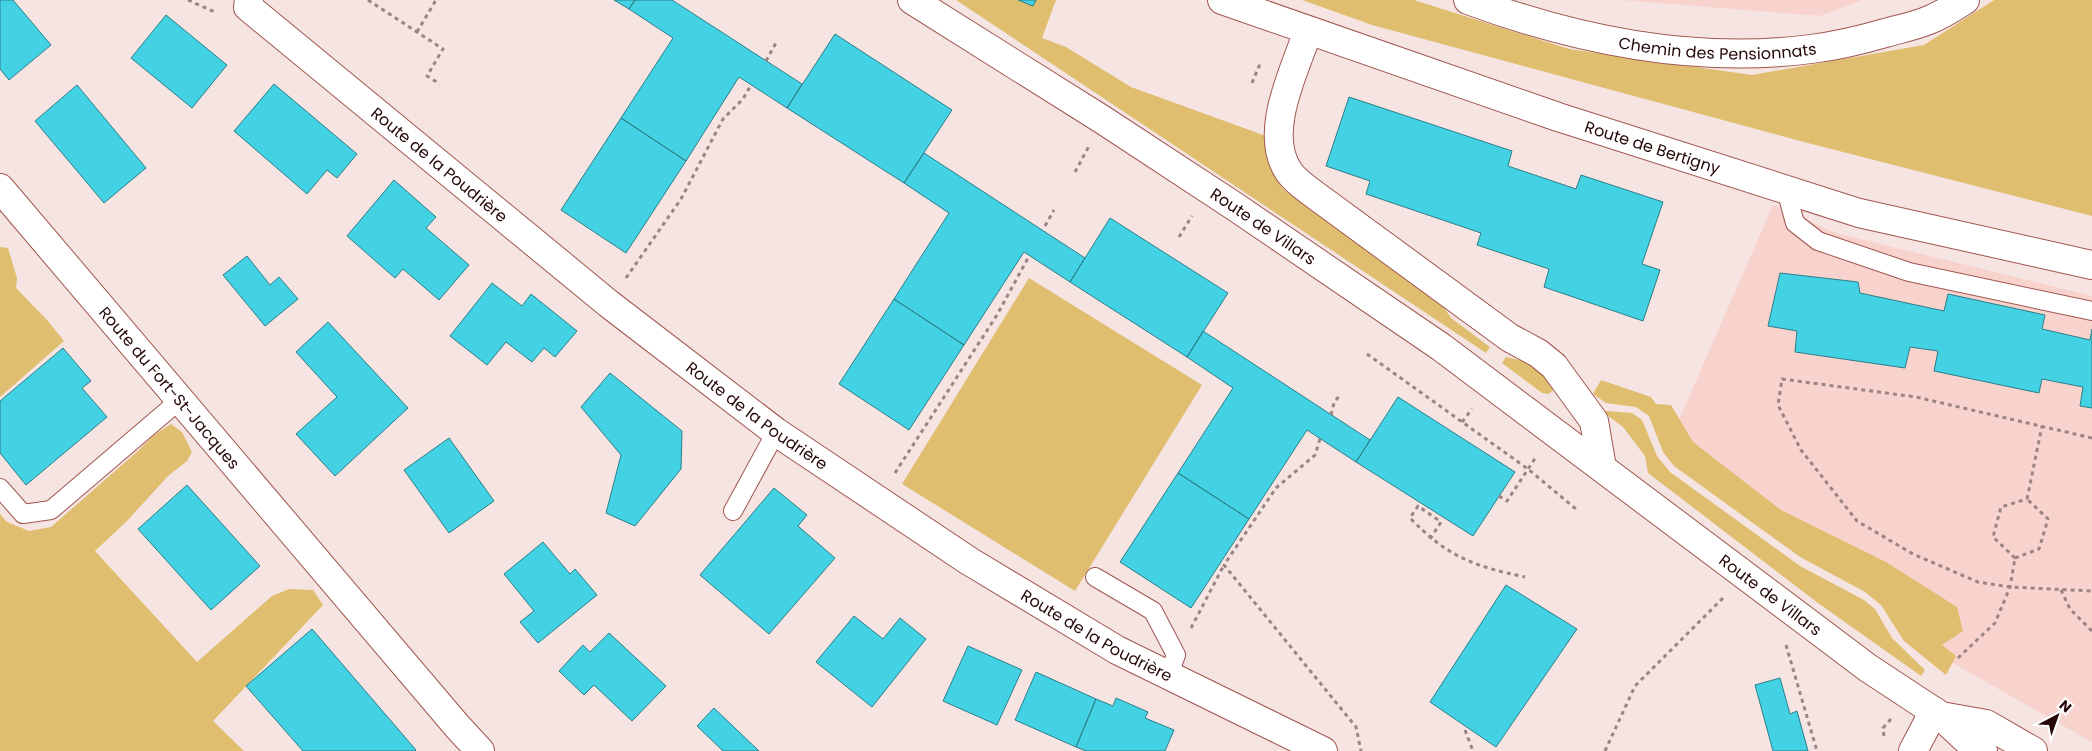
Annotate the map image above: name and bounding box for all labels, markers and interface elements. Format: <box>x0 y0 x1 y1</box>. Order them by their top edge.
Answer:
street label: Chemin des Pensionnats <box>1617 31 1818 66</box>
street label: Route de la Poudrière <box>366 102 512 228</box>
street label: Route de Bertigny <box>1582 115 1723 180</box>
street label: Route de Villars <box>1206 183 1321 271</box>
street label: Route du Fort-St-Jacques <box>93 302 245 474</box>
street label: Route de la Poudrière <box>681 356 832 476</box>
street label: Route de Villars <box>1714 549 1826 641</box>
street label: Route de la Poudrière <box>1016 584 1176 687</box>
north arrow <box>2032 691 2082 741</box>
text: N <box>2055 695 2076 717</box>

